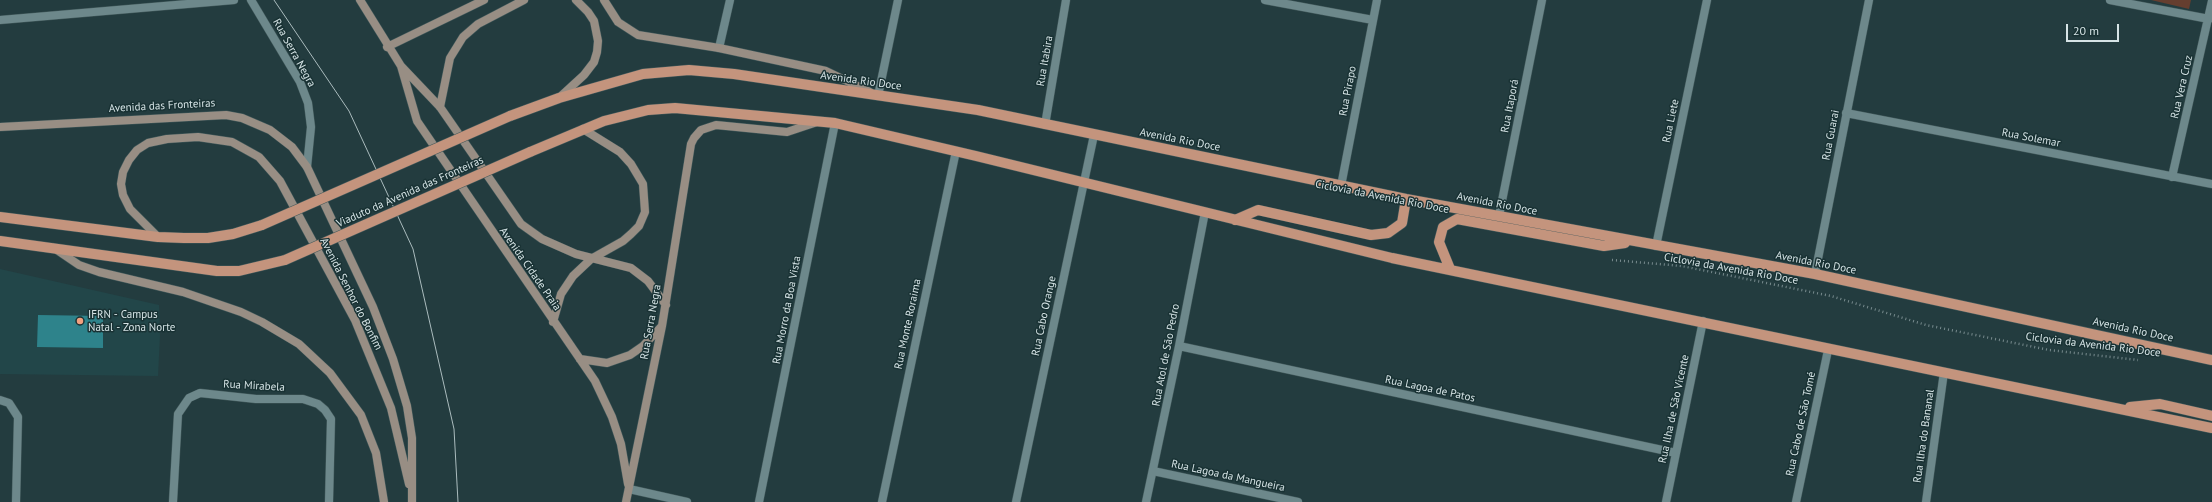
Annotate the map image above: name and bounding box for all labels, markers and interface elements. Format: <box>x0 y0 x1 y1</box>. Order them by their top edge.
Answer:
scale bar <box>2068 16 2121 42</box>
street label: Rua Serra Negra <box>270 17 318 89</box>
text: 20 m <box>2073 23 2099 38</box>
street label: Rua Itabira <box>1034 35 1056 87</box>
street label: Rua Vera Cruz <box>2168 54 2196 120</box>
street label: Rua Pirapo <box>1337 65 1359 117</box>
street label: Avenida Rio Doce <box>820 69 902 93</box>
street label: Rua Itaporá <box>1498 78 1522 134</box>
street label: Avenida das Fronteiras <box>109 97 215 115</box>
street label: Rua Liete <box>1660 98 1682 144</box>
street label: Rua Guarai <box>1820 109 1842 161</box>
street label: Avenida Rio Doce <box>1139 126 1221 154</box>
street label: Rua Solemar <box>2001 126 2061 150</box>
street label: Viaduto da Avenida das Fronteiras <box>334 154 486 230</box>
street label: Ciclovia da Avenida Rio Doce <box>1314 178 1450 216</box>
street label: Avenida Rio Doce <box>1456 190 1538 218</box>
street label: Avenida Cidade Praia <box>496 225 564 313</box>
street label: Avenida Senhor do Bonfim <box>317 236 385 352</box>
street label: Avenida Rio Doce <box>1775 249 1857 277</box>
street label: Ciclovia da Avenida Rio Doce <box>1663 251 1799 287</box>
street label: Rua Morro da Boa Vista <box>770 255 804 365</box>
street label: Rua Cabo Orange <box>1029 275 1059 357</box>
street label: Rua Monte Roraima <box>892 278 924 370</box>
street label: Rua Serra Negra <box>638 283 664 361</box>
street label: Rua Atol de São Pedro <box>1150 303 1182 407</box>
place label: IFRN - Campus Natal - Zona Norte <box>88 308 175 334</box>
street label: Avenida Rio Doce <box>2092 315 2174 345</box>
marker: IFRN - Campus Natal - Zona Norte <box>75 316 85 326</box>
street label: Ciclovia da Avenida Rio Doce <box>2025 330 2161 360</box>
street label: Rua Ilha de São Vicente <box>1656 353 1692 465</box>
street label: Rua Cabo de São Tomé <box>1783 370 1819 478</box>
street label: Rua Lagoa de Patos <box>1384 373 1476 405</box>
street label: Rua Mirabela <box>223 378 285 394</box>
street label: Rua Ilha do Bananal <box>1911 388 1937 484</box>
street label: Rua Lagoa da Mangueira <box>1170 457 1286 495</box>

